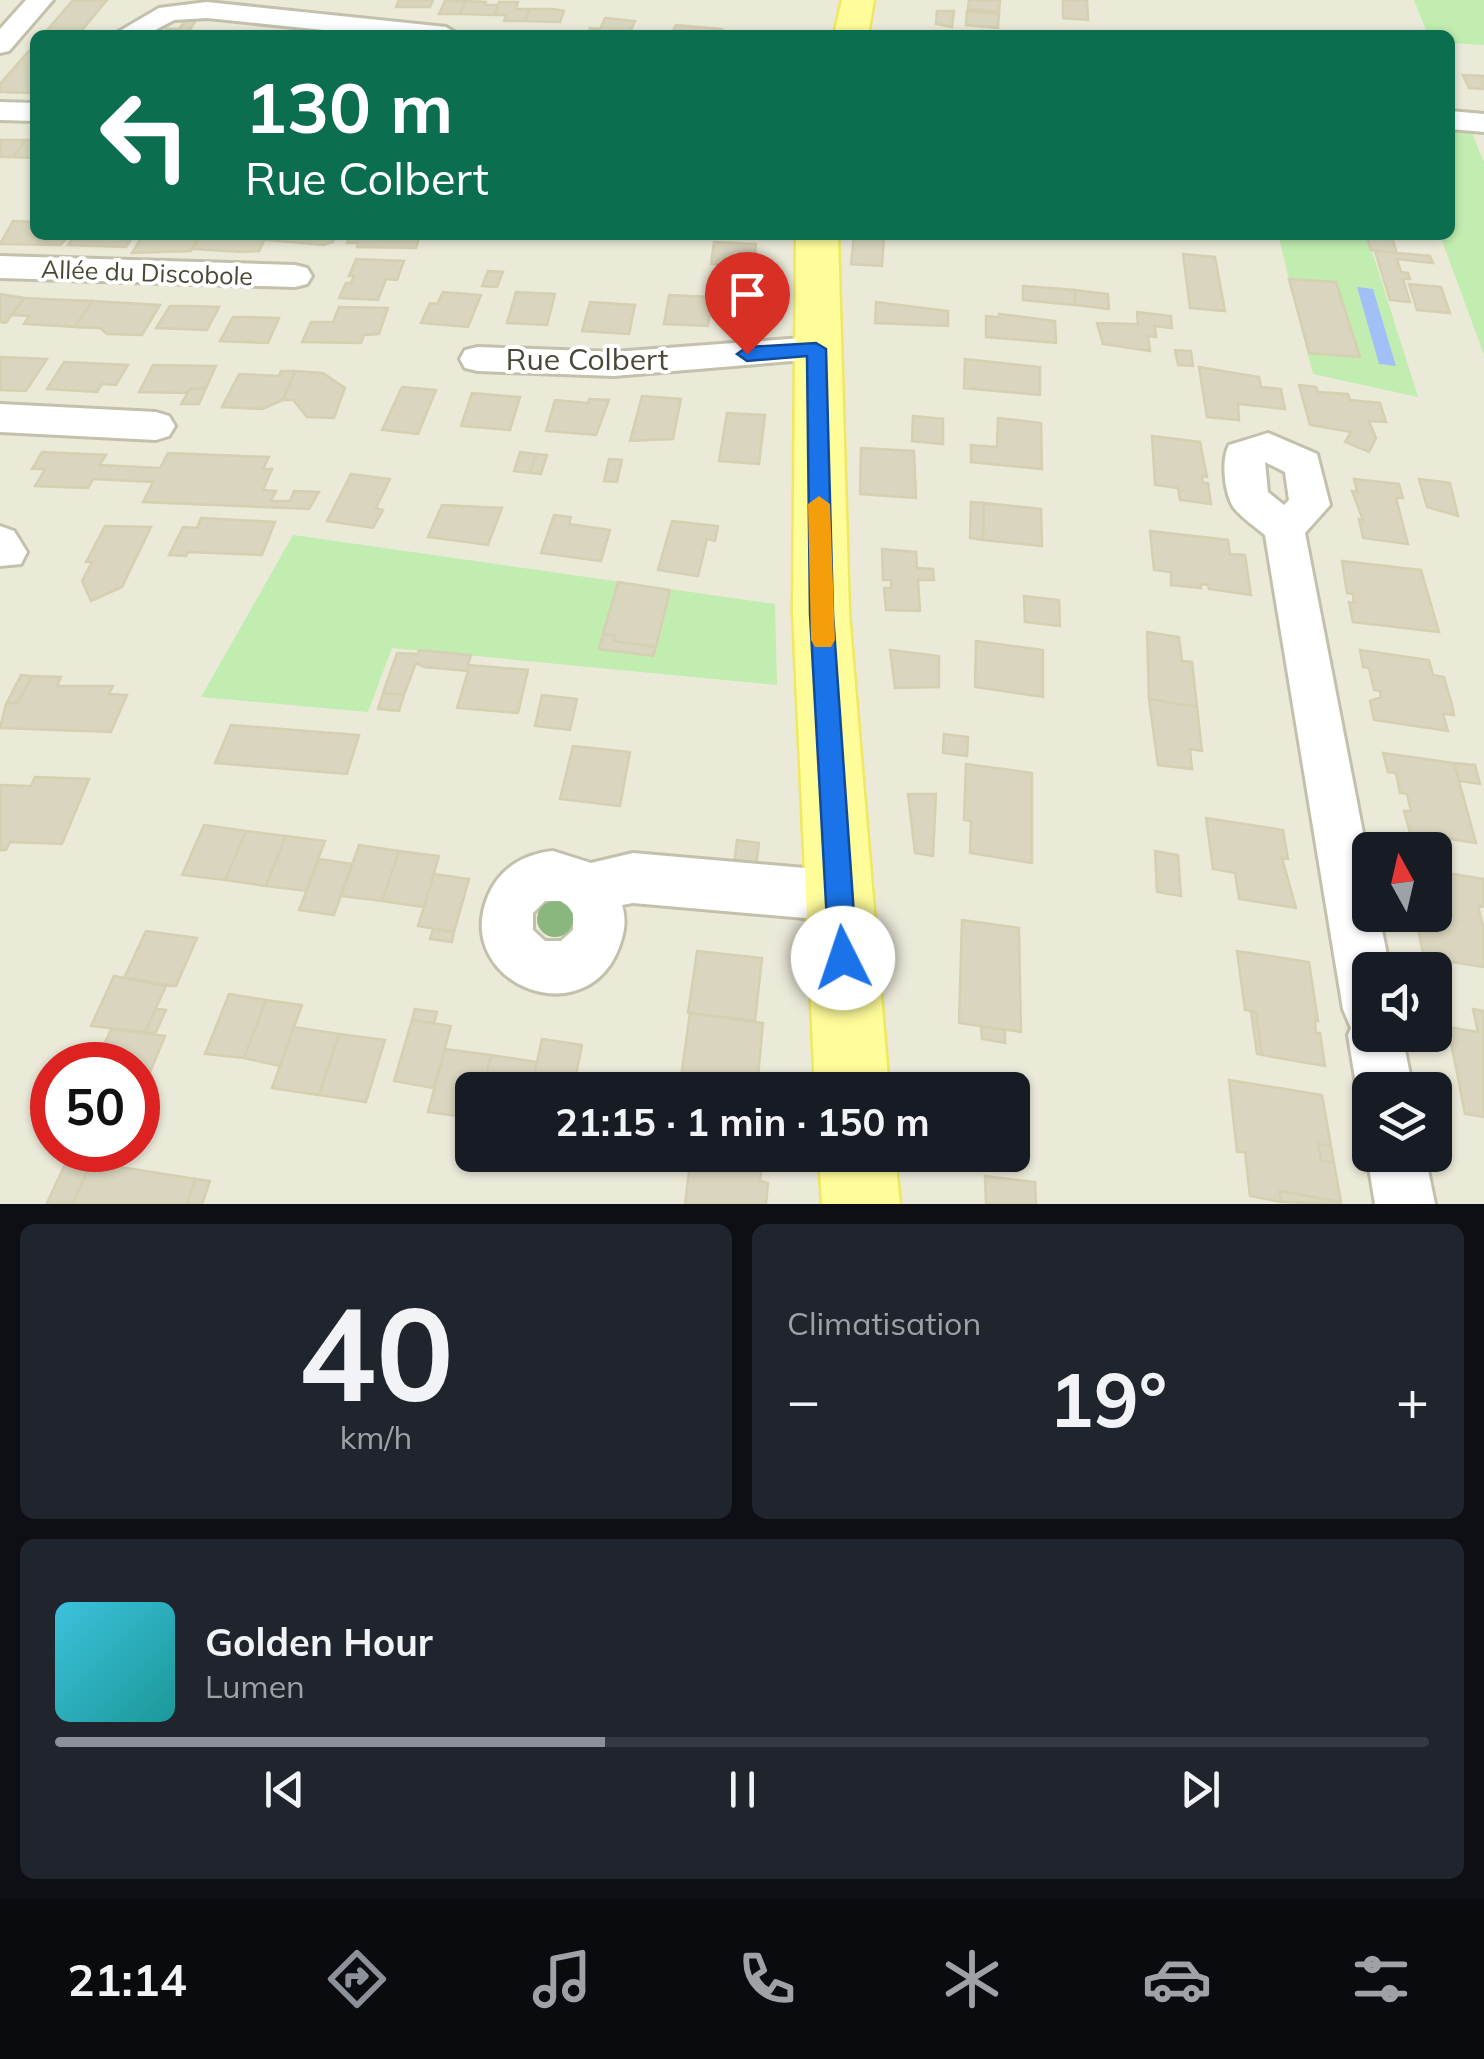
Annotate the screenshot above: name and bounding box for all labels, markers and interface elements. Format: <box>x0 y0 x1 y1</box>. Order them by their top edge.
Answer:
text: 130 m <box>245 63 453 151</box>
icon: left <box>80 70 210 200</box>
text: Rue Colbert <box>245 150 489 206</box>
pin <box>705 252 790 355</box>
street label: Allée du Discobole <box>40 253 254 291</box>
icon: arrive <box>720 267 775 322</box>
street label: Rue Colbert <box>506 340 668 378</box>
north arrow <box>1352 832 1452 932</box>
map controls <box>1352 832 1452 1172</box>
position arrow <box>791 906 895 1010</box>
button: sound <box>1352 952 1452 1052</box>
speed limit sign: 50 <box>30 1042 160 1172</box>
button: layers <box>1352 1072 1452 1172</box>
text: 21:15 · 1 min · 150 m <box>555 1098 930 1146</box>
text: 40 <box>298 1270 454 1434</box>
text: Climatisation <box>787 1303 981 1343</box>
text: 19° <box>1049 1352 1167 1446</box>
text: − <box>787 1365 820 1434</box>
text: + <box>1396 1365 1429 1434</box>
text: km/h <box>340 1417 412 1457</box>
text: Golden Hour <box>205 1618 433 1666</box>
text: Lumen <box>205 1666 305 1706</box>
icon: previous <box>257 1762 312 1817</box>
icon: pause <box>715 1762 770 1817</box>
icon: next <box>1173 1762 1228 1817</box>
icon: directions <box>322 1944 392 2014</box>
icon: music <box>527 1944 597 2014</box>
icon: phone <box>732 1944 802 2014</box>
icon: climate <box>937 1944 1007 2014</box>
icon: car <box>1142 1944 1212 2014</box>
icon: filters <box>1346 1944 1416 2014</box>
text: 21:14 <box>67 1951 187 2007</box>

